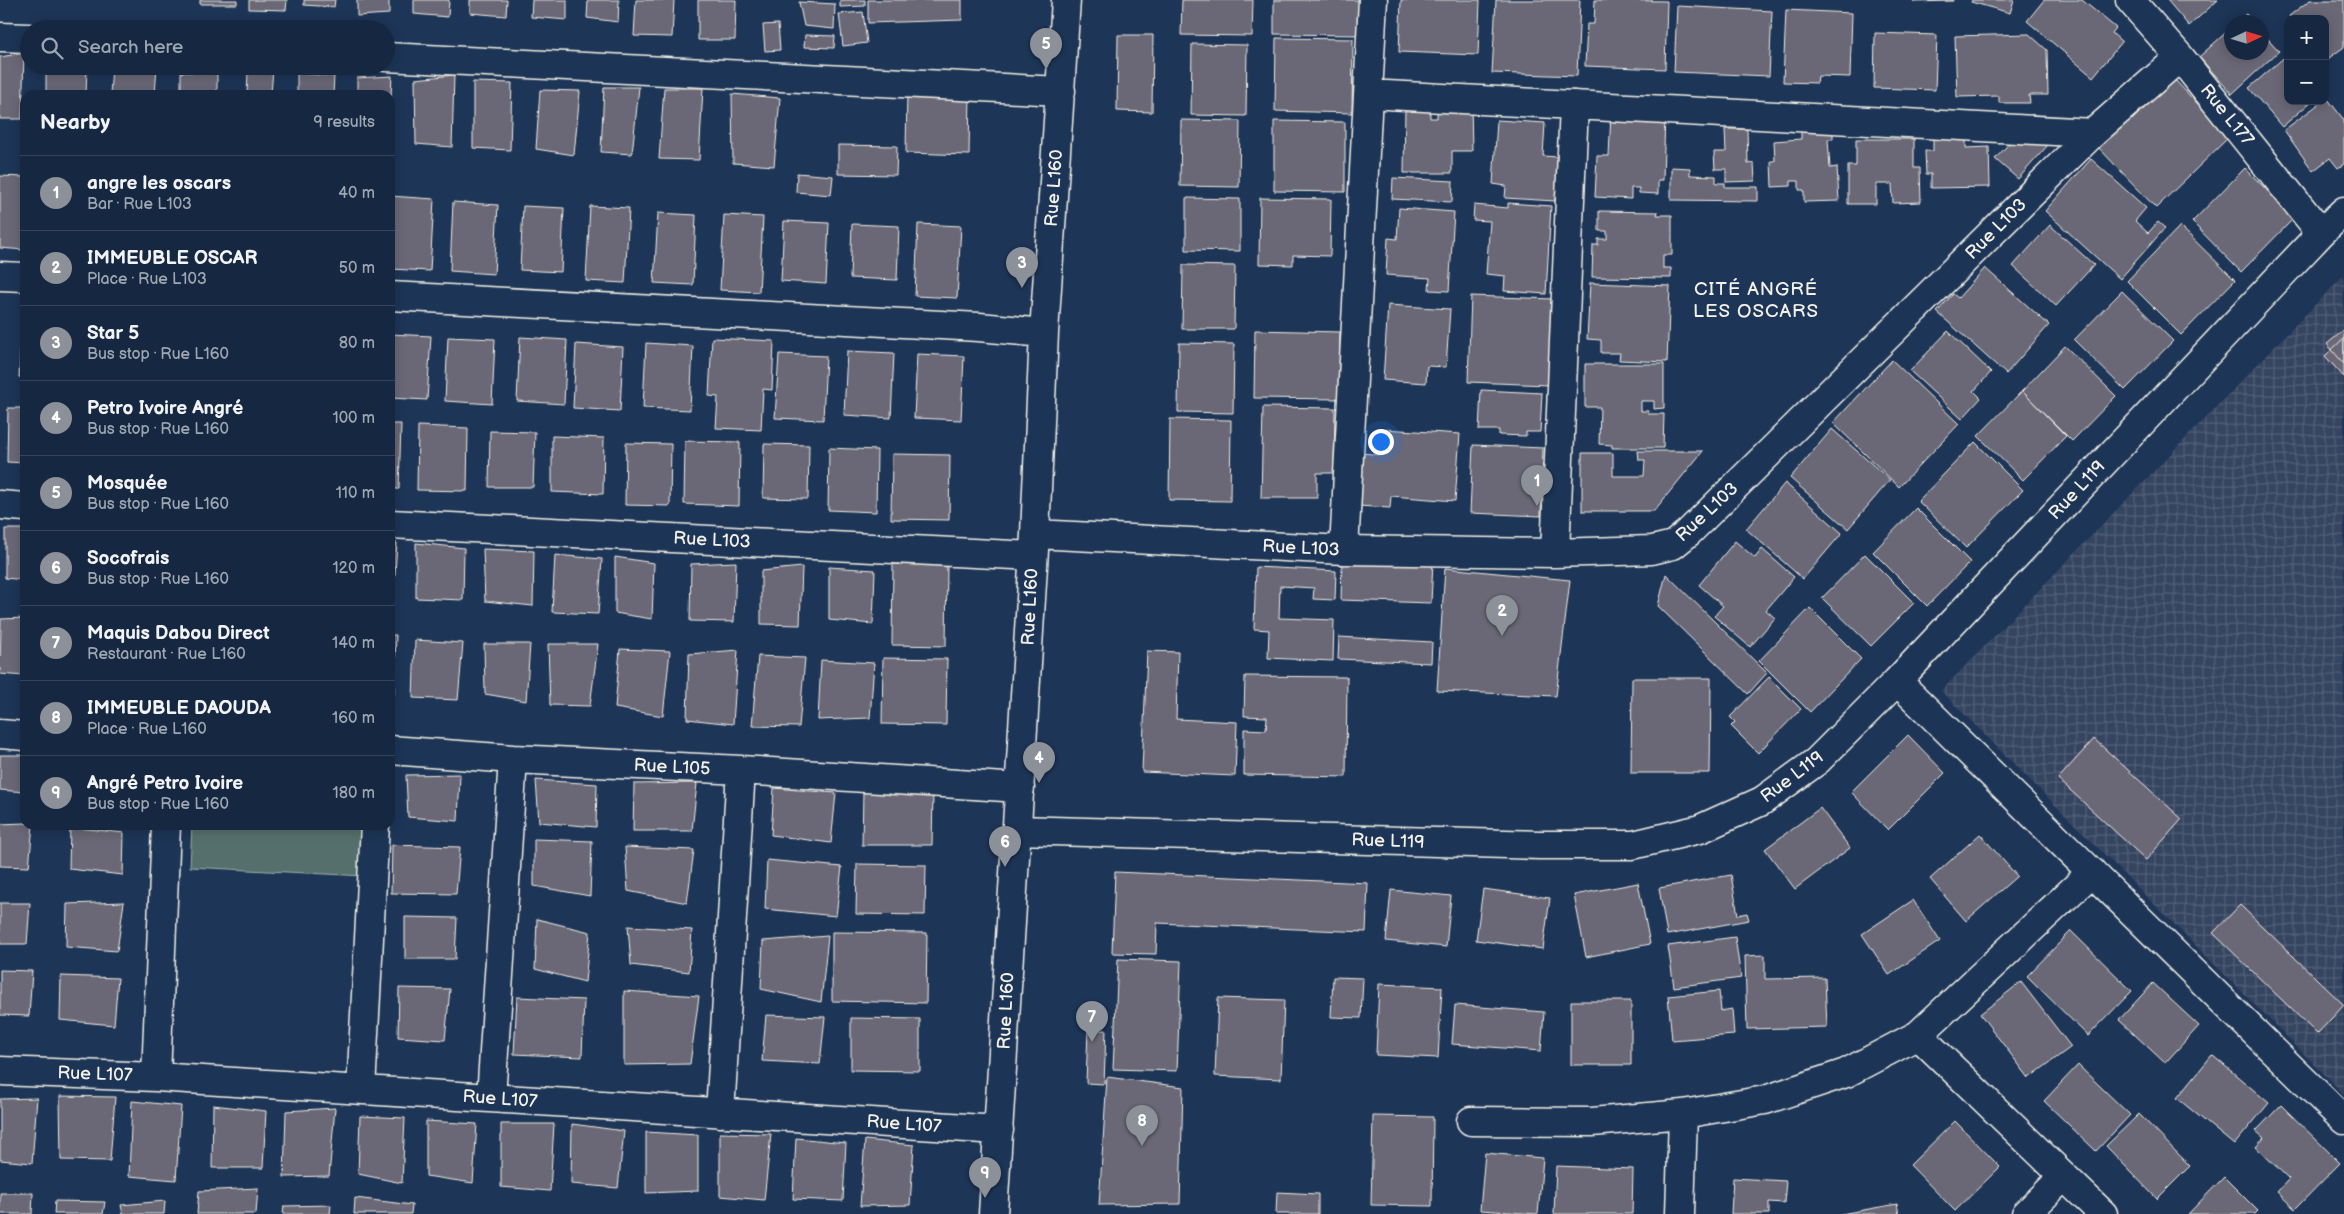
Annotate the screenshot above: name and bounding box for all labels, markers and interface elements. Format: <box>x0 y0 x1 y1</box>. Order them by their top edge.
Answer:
north arrow <box>2224 15 2269 60</box>
map controls <box>2284 15 2329 105</box>
button: + <box>2284 15 2329 60</box>
search box <box>20 20 395 75</box>
pin: 5 <box>1030 28 1062 69</box>
icon: search <box>38 34 66 62</box>
text: Search here <box>78 36 183 59</box>
button: − <box>2284 60 2329 105</box>
street label: Rue L177 <box>2196 80 2258 150</box>
text: Nearby <box>40 110 110 135</box>
text: 9 results <box>313 113 375 132</box>
street label: Rue L160 <box>1041 149 1067 227</box>
text: angre les oscars <box>87 172 231 195</box>
text: 1 <box>53 184 59 203</box>
text: 40 m <box>338 184 375 203</box>
street label: Rue L103 <box>1961 194 2031 264</box>
text: Bar · Rue L103 <box>87 195 192 214</box>
text: IMMEUBLE OSCAR <box>87 247 258 270</box>
pin: 3 <box>1006 247 1038 288</box>
text: 2 <box>51 259 61 278</box>
text: 50 m <box>339 259 375 278</box>
text: Place · Rue L103 <box>87 270 207 289</box>
district label: CITÉ ANGRÉ LES OSCARS <box>1693 277 1819 323</box>
text: Star 5 <box>87 322 139 345</box>
text: 3 <box>51 334 61 353</box>
text: 80 m <box>339 334 375 353</box>
text: Bus stop · Rue L160 <box>87 345 229 364</box>
text: Petro Ivoire Angré <box>87 397 243 420</box>
text: 4 <box>51 409 61 428</box>
text: 100 m <box>332 409 375 428</box>
text: Bus stop · Rue L160 <box>87 420 229 439</box>
your location <box>1368 429 1394 455</box>
street label: Rue L119 <box>2044 456 2110 524</box>
pin: 1 <box>1521 465 1553 506</box>
text: Mosquée <box>87 472 167 495</box>
street label: Rue L103 <box>1672 478 1742 546</box>
text: 5 <box>51 484 61 503</box>
text: 110 m <box>336 484 375 503</box>
text: Bus stop · Rue L160 <box>87 495 229 514</box>
street label: Rue L103 <box>673 527 751 553</box>
street label: Rue L103 <box>1262 535 1340 561</box>
text: Socofrais <box>87 547 169 570</box>
text: 6 <box>51 559 61 578</box>
text: 120 m <box>332 559 375 578</box>
street label: Rue L160 <box>1017 568 1043 646</box>
text: Bus stop · Rue L160 <box>87 570 229 589</box>
pin: 2 <box>1486 595 1518 636</box>
text: Maquis Dabou Direct <box>87 622 270 645</box>
text: 7 <box>52 634 60 653</box>
text: 140 m <box>332 634 375 653</box>
text: Restaurant · Rue L160 <box>87 645 246 664</box>
text: IMMEUBLE DAOUDA <box>87 697 271 720</box>
text: 8 <box>51 709 61 728</box>
text: 160 m <box>332 709 375 728</box>
text: Place · Rue L160 <box>87 720 207 739</box>
pin: 4 <box>1023 742 1055 783</box>
street label: Rue L119 <box>1757 747 1827 807</box>
street label: Rue L105 <box>633 755 711 779</box>
text: Angré Petro Ivoire <box>87 772 243 795</box>
text: 9 <box>51 784 61 803</box>
text: 180 m <box>333 784 375 803</box>
text: Bus stop · Rue L160 <box>87 795 229 814</box>
pin: 6 <box>989 826 1021 867</box>
street label: Rue L119 <box>1351 829 1425 853</box>
street label: Rue L160 <box>993 972 1019 1050</box>
pin: 7 <box>1076 1001 1108 1042</box>
street label: Rue L107 <box>57 1062 133 1086</box>
street label: Rue L107 <box>462 1086 538 1112</box>
pin: 8 <box>1126 1105 1158 1146</box>
street label: Rue L107 <box>866 1111 942 1137</box>
pin: 9 <box>969 1157 1001 1198</box>

